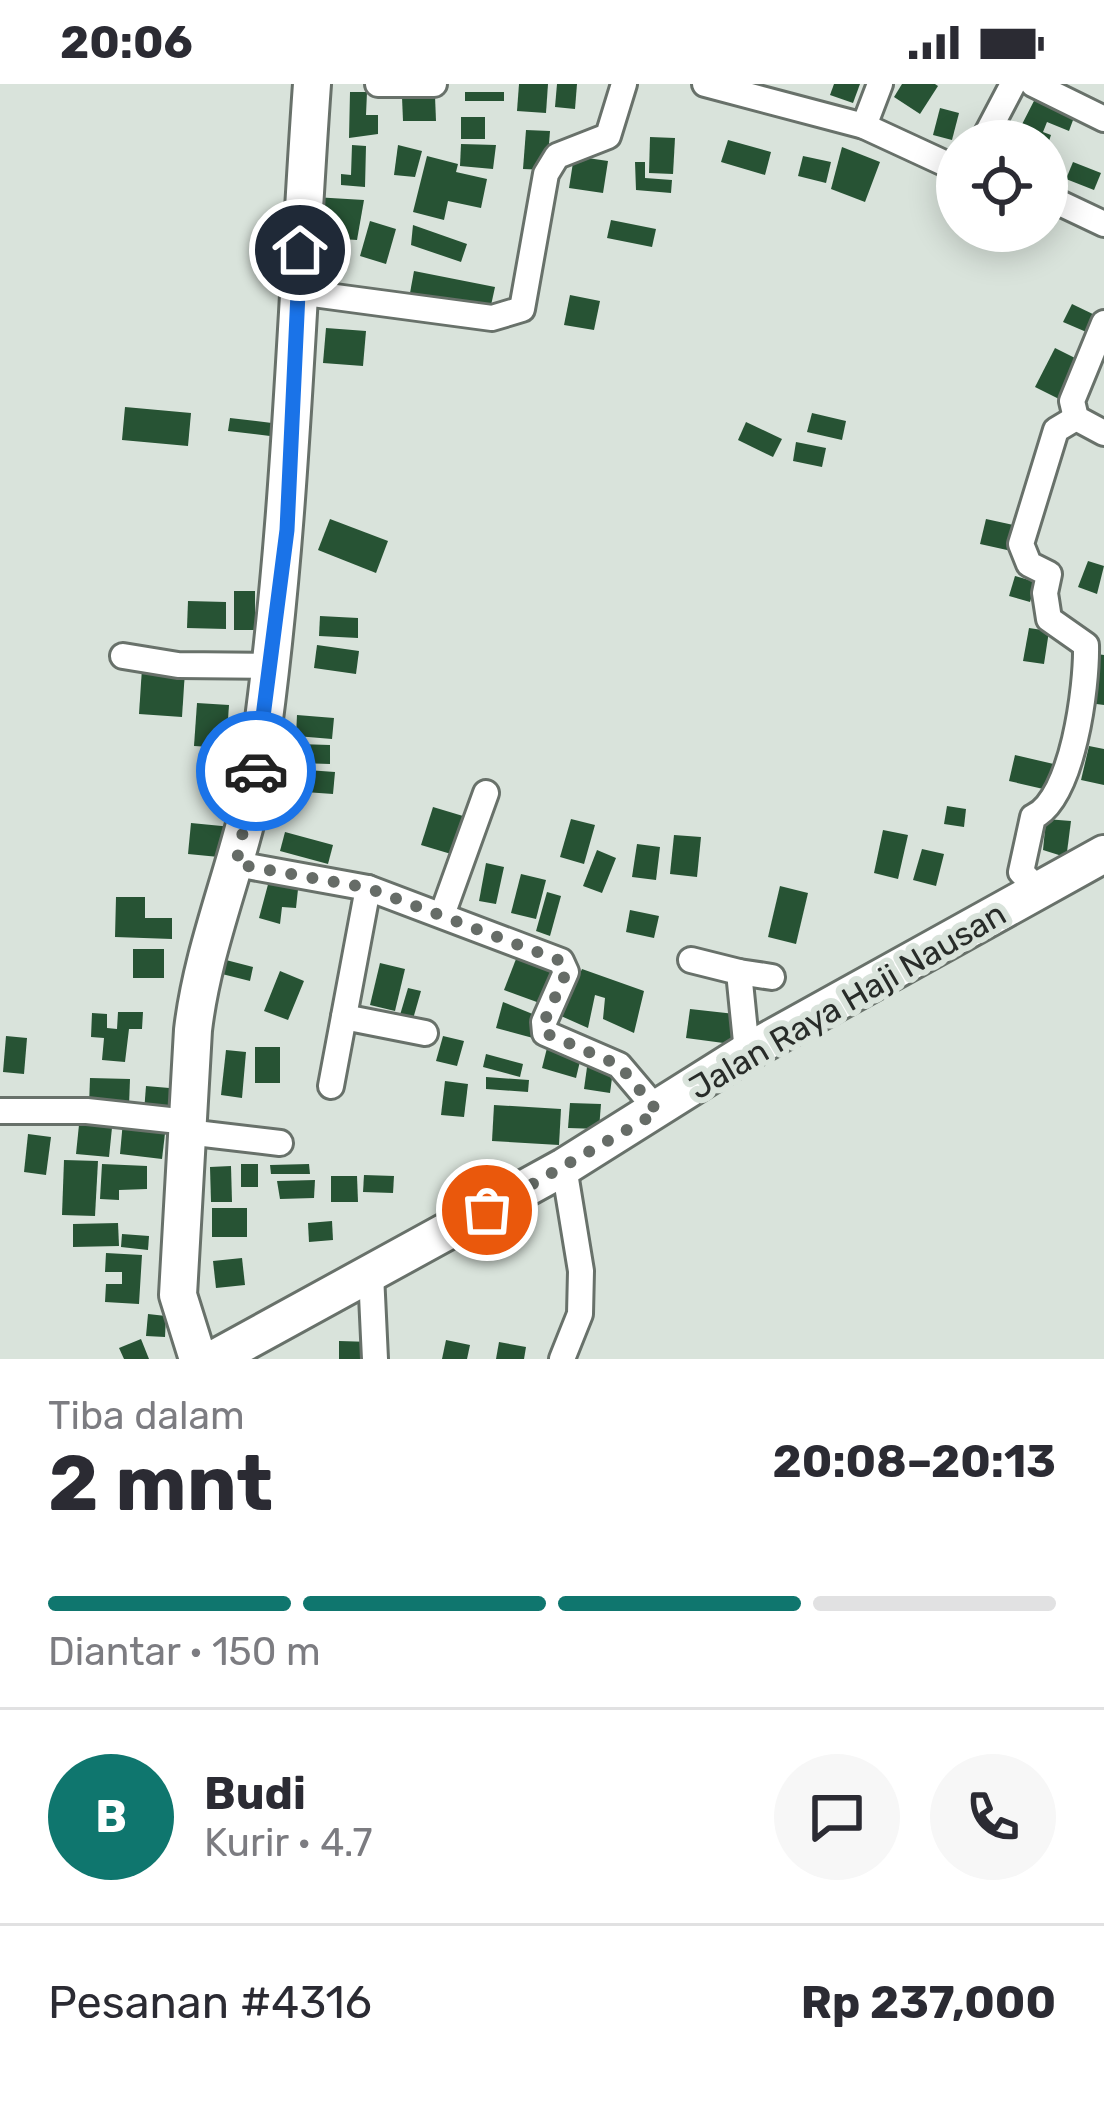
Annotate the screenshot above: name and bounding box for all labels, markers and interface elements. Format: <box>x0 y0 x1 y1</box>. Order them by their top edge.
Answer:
text: 20:06 <box>60 16 193 69</box>
map controls <box>936 120 1068 252</box>
button: locate <box>936 120 1068 252</box>
pin <box>249 199 351 301</box>
icon: home <box>267 217 333 283</box>
courier <box>196 711 316 831</box>
icon: car <box>223 738 289 804</box>
street label: Jalan Raya Haji Nausan <box>682 894 1013 1107</box>
pin <box>436 1159 538 1261</box>
icon: bag <box>454 1177 520 1243</box>
text: Tiba dalam <box>48 1393 245 1439</box>
text: 20:08–20:13 <box>773 1435 1056 1488</box>
text: 2 mnt <box>48 1437 273 1530</box>
text: Diantar · 150 m <box>48 1629 321 1675</box>
button: chat <box>774 1754 900 1880</box>
button: phone <box>930 1754 1056 1880</box>
text: Budi <box>204 1767 306 1820</box>
text: B <box>95 1790 127 1843</box>
text: Kurir · 4.7 <box>204 1820 373 1866</box>
text: Pesanan #4316 <box>48 1976 372 2029</box>
text: Rp 237,000 <box>801 1976 1056 2029</box>

